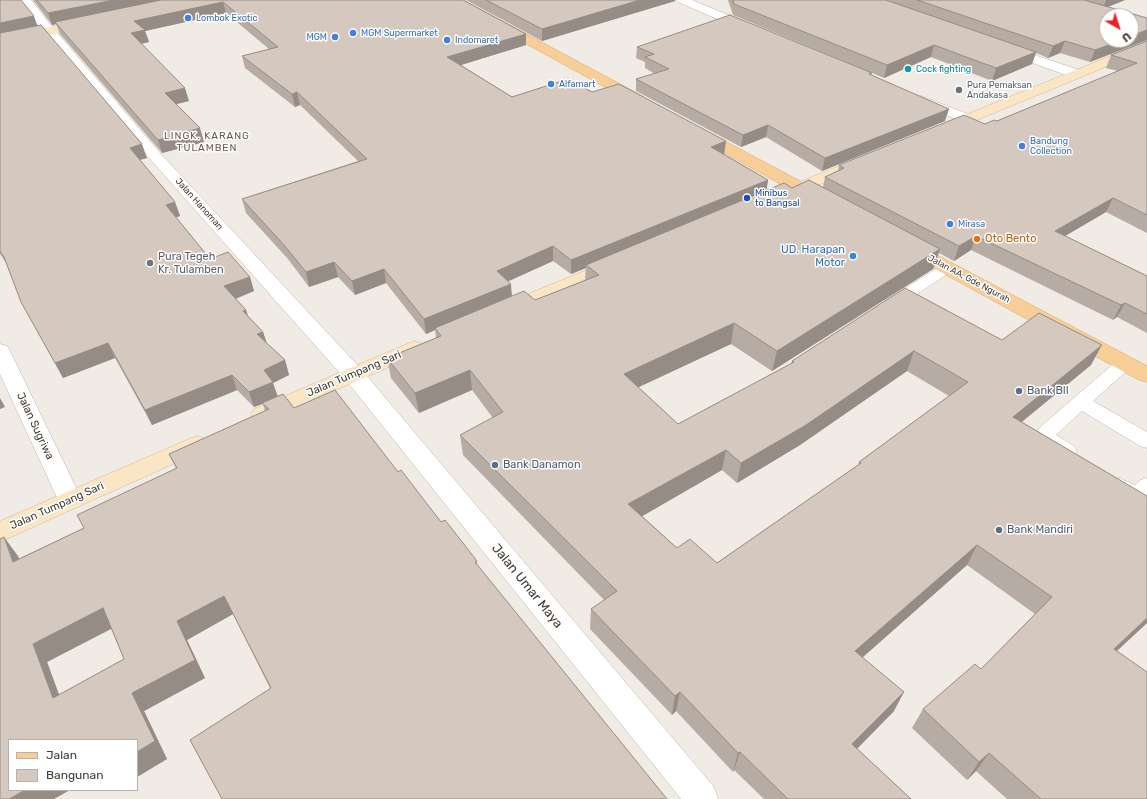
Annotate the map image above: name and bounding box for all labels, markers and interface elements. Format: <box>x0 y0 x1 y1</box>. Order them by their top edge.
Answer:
north arrow <box>1099 8 1139 48</box>
marker: Lombok Exotic <box>183 13 193 23</box>
place label: Lombok Exotic <box>196 13 257 23</box>
marker: MGM Supermarket <box>348 28 358 38</box>
place label: MGM Supermarket <box>361 28 438 38</box>
text: U <box>1119 29 1133 44</box>
place label: MGM <box>307 32 327 42</box>
marker: MGM <box>330 32 340 42</box>
marker: Indomaret <box>442 35 452 45</box>
place label: Indomaret <box>455 35 498 45</box>
marker: Cock fighting <box>903 64 913 74</box>
place label: Cock fighting <box>916 64 971 74</box>
marker: Alfamart <box>546 79 556 89</box>
place label: Alfamart <box>559 79 595 89</box>
place label: Pura Pemaksan Andakasa <box>967 80 1032 101</box>
marker: Pura Pemaksan Andakasa <box>954 85 964 95</box>
district label: LINGK. KARANG TULAMBEN <box>164 130 250 154</box>
place label: Bandung Collection <box>1030 136 1072 157</box>
marker: Bandung Collection <box>1017 141 1027 151</box>
street label: Jalan Hanoman <box>173 176 225 232</box>
place label: Minibus to Bangsal <box>755 188 799 209</box>
marker: Minibus to Bangsal <box>742 193 752 203</box>
marker: Mirasa <box>945 219 955 229</box>
place label: Mirasa <box>958 219 985 229</box>
place label: Oto Bento <box>985 232 1036 246</box>
marker: Oto Bento <box>972 234 982 244</box>
place label: UD. Harapan Motor <box>781 243 845 269</box>
place label: Pura Tegeh Kr. Tulamben <box>158 250 224 276</box>
marker: UD. Harapan Motor <box>848 251 858 261</box>
street label: Jalan AA. Gde Ngurah <box>926 253 1012 305</box>
marker: Pura Tegeh Kr. Tulamben <box>145 258 155 268</box>
street label: Jalan Tumpang Sari <box>305 348 403 400</box>
place label: Bank BII <box>1027 384 1069 398</box>
marker: Bank BII <box>1014 386 1024 396</box>
street label: Jalan Sugriwa <box>14 390 56 462</box>
place label: Bank Danamon <box>503 458 581 472</box>
marker: Bank Danamon <box>490 460 500 470</box>
street label: Jalan Tumpang Sari <box>8 479 106 533</box>
place label: Bank Mandiri <box>1007 523 1073 537</box>
marker: Bank Mandiri <box>994 525 1004 535</box>
street label: Jalan Umar Maya <box>488 541 566 631</box>
legend <box>8 739 138 791</box>
text: Jalan <box>46 748 77 762</box>
text: Bangunan <box>46 768 103 782</box>

